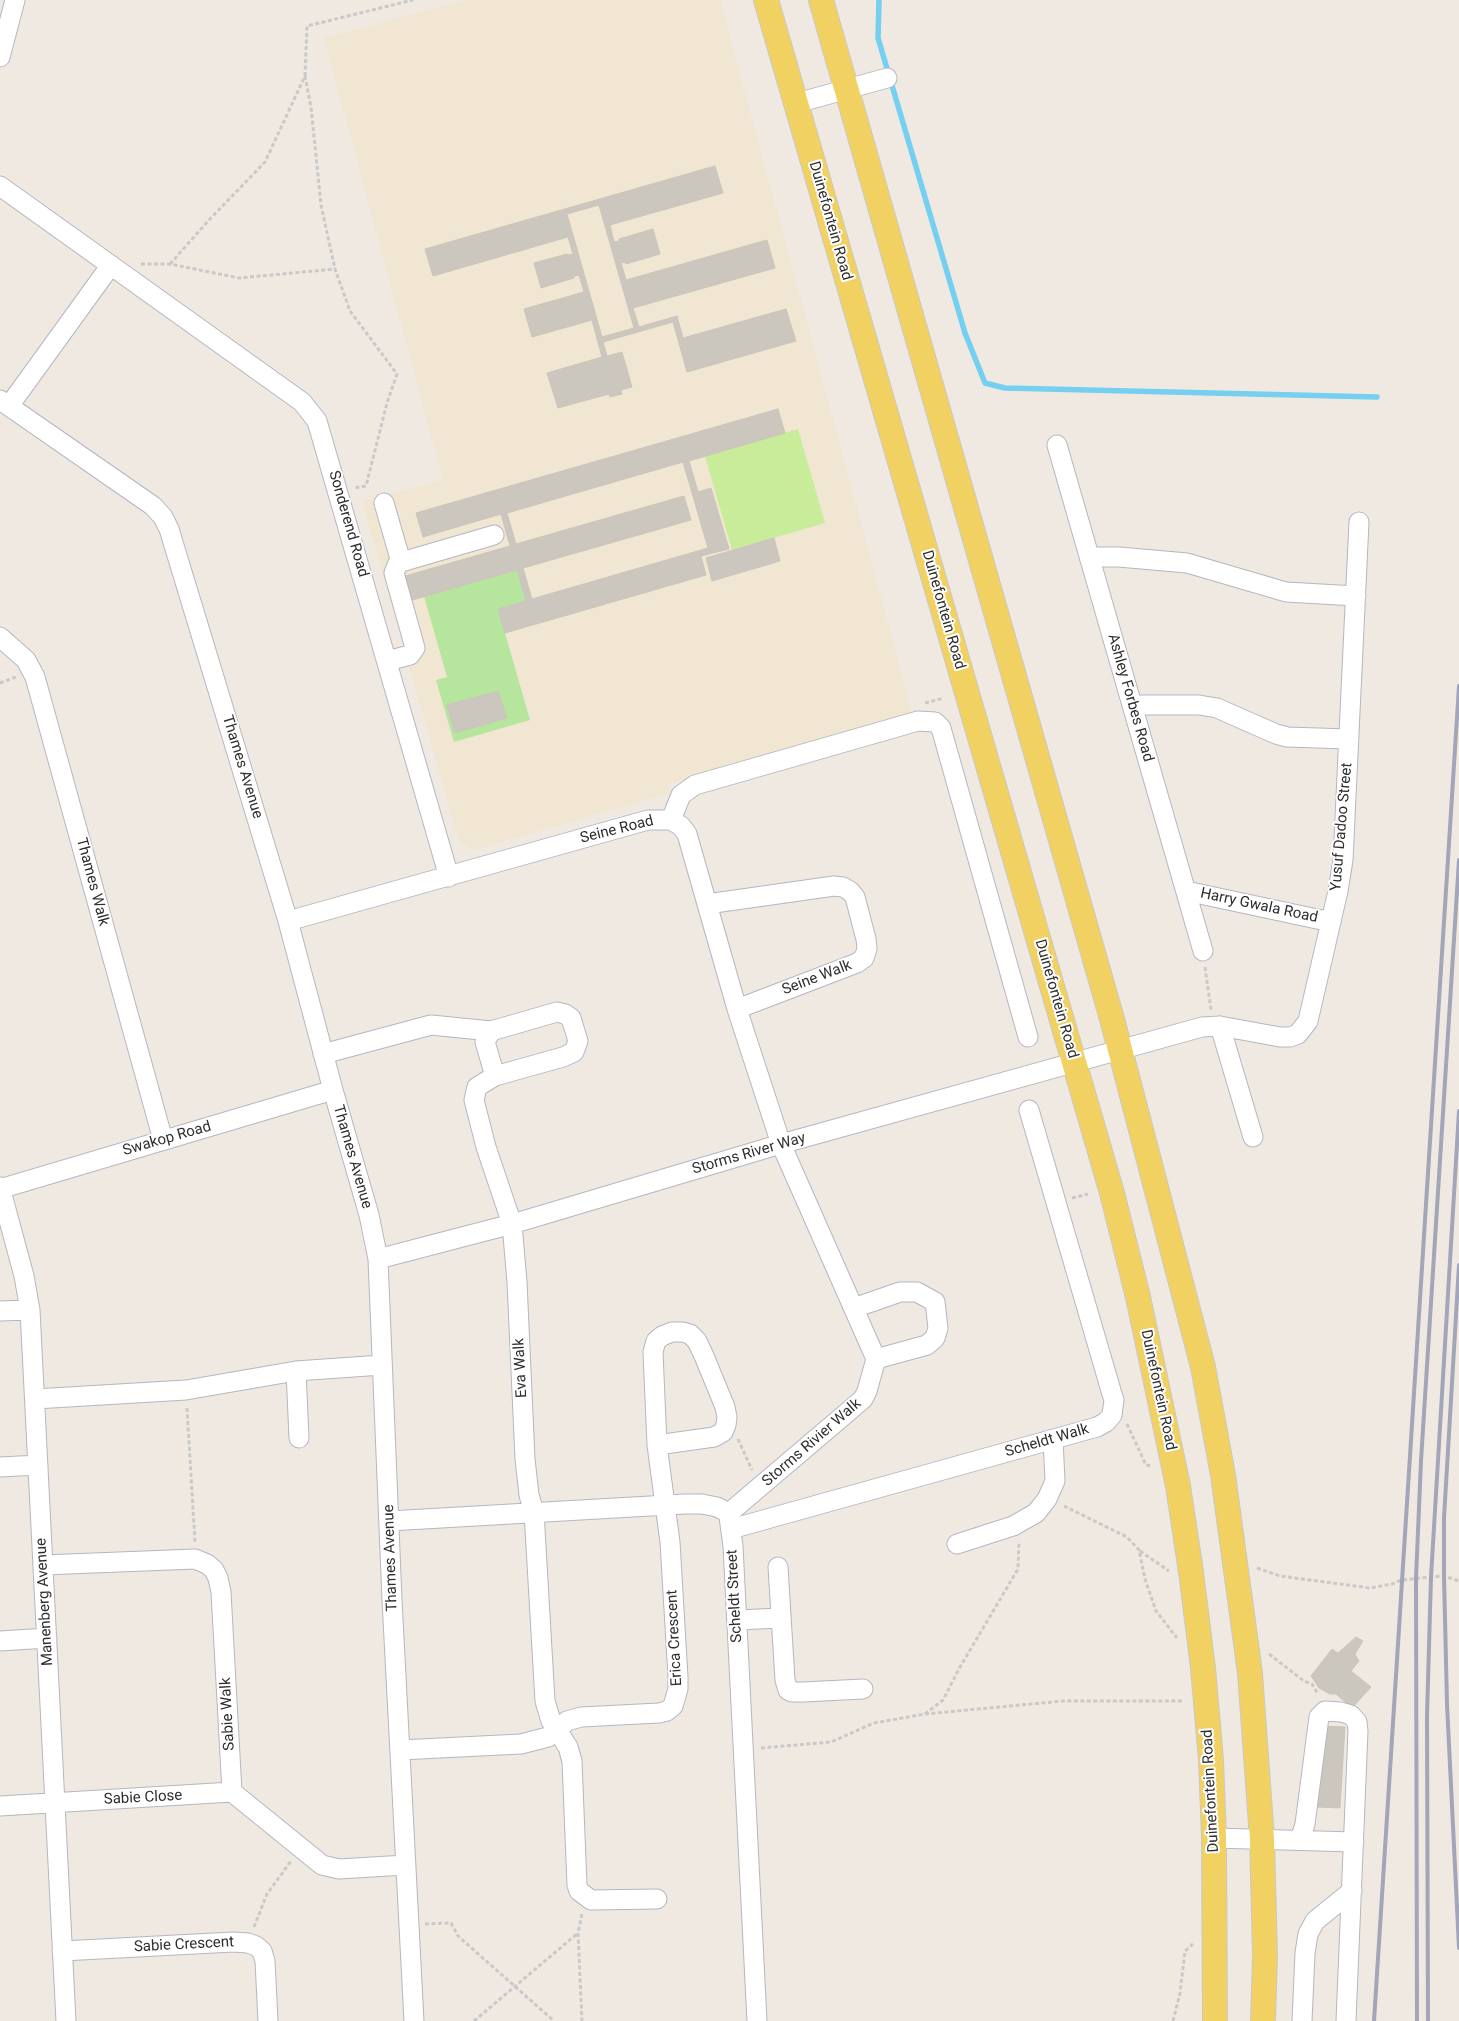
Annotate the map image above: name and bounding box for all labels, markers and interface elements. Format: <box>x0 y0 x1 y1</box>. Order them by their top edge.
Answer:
street label: Duinefontein Road <box>804 159 856 283</box>
street label: Sonderend Road <box>324 469 372 579</box>
street label: Duinefontein Road <box>917 548 969 672</box>
street label: Ashley Forbes Road <box>1103 632 1157 764</box>
street label: Thames Avenue <box>218 713 266 821</box>
street label: Yusuf Dadoo Street <box>1327 762 1357 892</box>
street label: Seine Road <box>578 812 656 848</box>
street label: Thames Walk <box>72 836 112 928</box>
street label: Harry Gwala Road <box>1199 885 1319 927</box>
street label: Duinefontein Road <box>1030 937 1082 1061</box>
street label: Seine Walk <box>780 957 854 999</box>
street label: Thames Avenue <box>329 1103 375 1211</box>
street label: Swakop Road <box>121 1118 213 1160</box>
street label: Storms River Way <box>690 1129 808 1179</box>
street label: Duinefontein Road <box>1136 1328 1180 1452</box>
street label: Eva Walk <box>510 1338 532 1398</box>
street label: Storms Rivier Walk <box>759 1395 865 1491</box>
street label: Scheldt Walk <box>1003 1420 1091 1462</box>
street label: Thames Avenue <box>380 1504 402 1612</box>
street label: Manenberg Avenue <box>33 1537 57 1667</box>
street label: Scheldt Street <box>724 1549 746 1643</box>
street label: Erica Crescent <box>663 1589 687 1687</box>
street label: Sabie Walk <box>217 1677 239 1751</box>
street label: Duinefontein Road <box>1199 1729 1223 1853</box>
street label: Sabie Close <box>103 1787 183 1809</box>
street label: Sabie Crescent <box>133 1933 235 1957</box>

